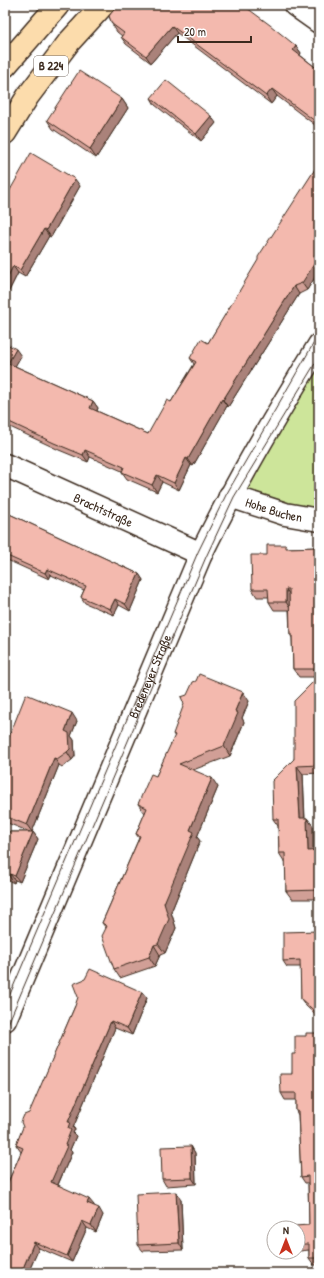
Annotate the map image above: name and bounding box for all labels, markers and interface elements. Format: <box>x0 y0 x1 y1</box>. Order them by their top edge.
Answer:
scale bar <box>178 18 251 44</box>
text: 20 m <box>184 23 206 40</box>
road number: B 224 <box>34 56 68 76</box>
street label: Brachtstraße <box>71 488 136 531</box>
street label: Hohe Buchen <box>243 493 304 526</box>
street label: Bredeneyer Straße <box>124 631 175 721</box>
north arrow <box>266 1220 306 1260</box>
text: N <box>283 1223 289 1237</box>

